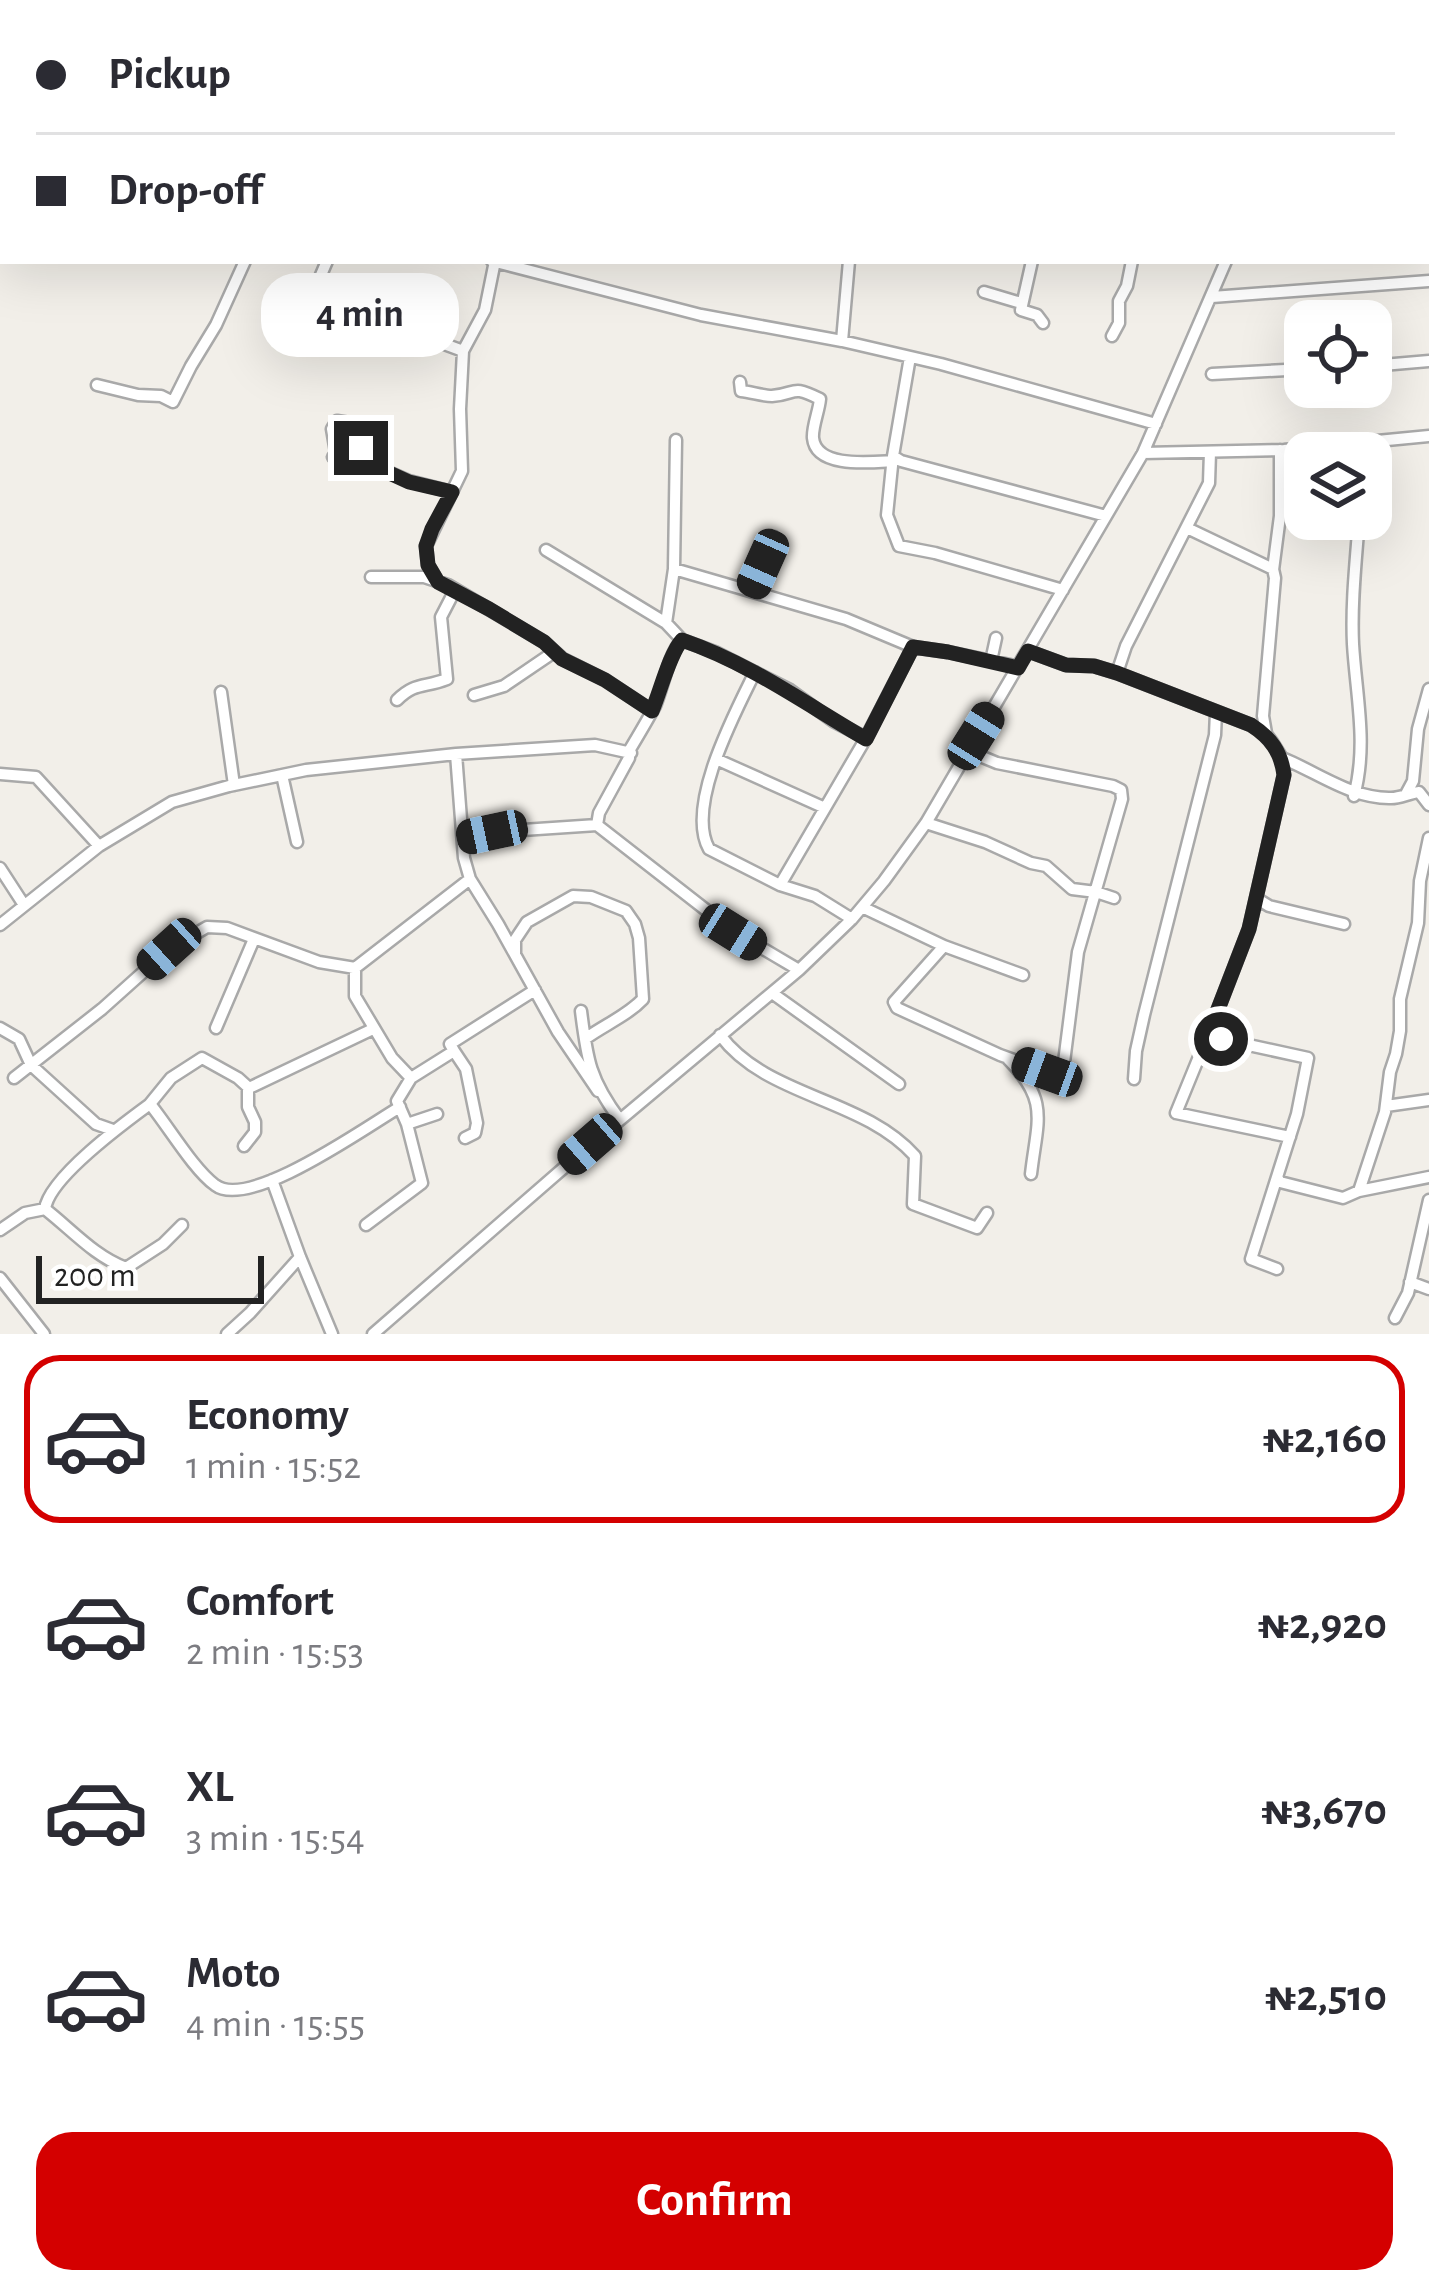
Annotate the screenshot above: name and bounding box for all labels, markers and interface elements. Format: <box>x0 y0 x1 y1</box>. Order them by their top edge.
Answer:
text: Pickup <box>108 52 231 97</box>
text: Drop-off <box>108 168 263 213</box>
callout: 4 min <box>262 274 460 358</box>
text: 4 min <box>316 295 404 334</box>
map controls <box>1284 300 1392 540</box>
button: locate <box>1284 300 1392 408</box>
route end <box>334 421 388 475</box>
button: layers <box>1284 432 1392 540</box>
car <box>732 524 794 604</box>
car <box>942 696 1010 776</box>
car <box>453 807 531 857</box>
car <box>693 898 773 966</box>
car <box>130 912 208 986</box>
route start <box>1194 1012 1248 1066</box>
car <box>1007 1043 1087 1101</box>
car <box>551 1107 629 1181</box>
scale bar <box>36 1250 264 1303</box>
text: 200 m <box>54 1260 136 1293</box>
icon: car <box>42 1385 150 1493</box>
text: Economy <box>186 1393 349 1438</box>
text: ₦2,160 <box>1262 1416 1387 1461</box>
text: 1 min · 15:52 <box>186 1447 361 1486</box>
icon: car <box>42 1571 150 1679</box>
text: Comfort <box>186 1579 334 1624</box>
text: ₦2,920 <box>1257 1602 1387 1647</box>
text: 2 min · 15:53 <box>186 1633 364 1672</box>
icon: car <box>42 1757 150 1865</box>
text: XL <box>186 1765 234 1810</box>
text: ₦3,670 <box>1261 1788 1387 1833</box>
text: 3 min · 15:54 <box>186 1819 365 1858</box>
icon: car <box>42 1943 150 2051</box>
text: Moto <box>186 1951 281 1996</box>
text: ₦2,510 <box>1265 1974 1387 2019</box>
text: 4 min · 15:55 <box>186 2005 365 2044</box>
button: Confirm <box>36 2132 1393 2270</box>

